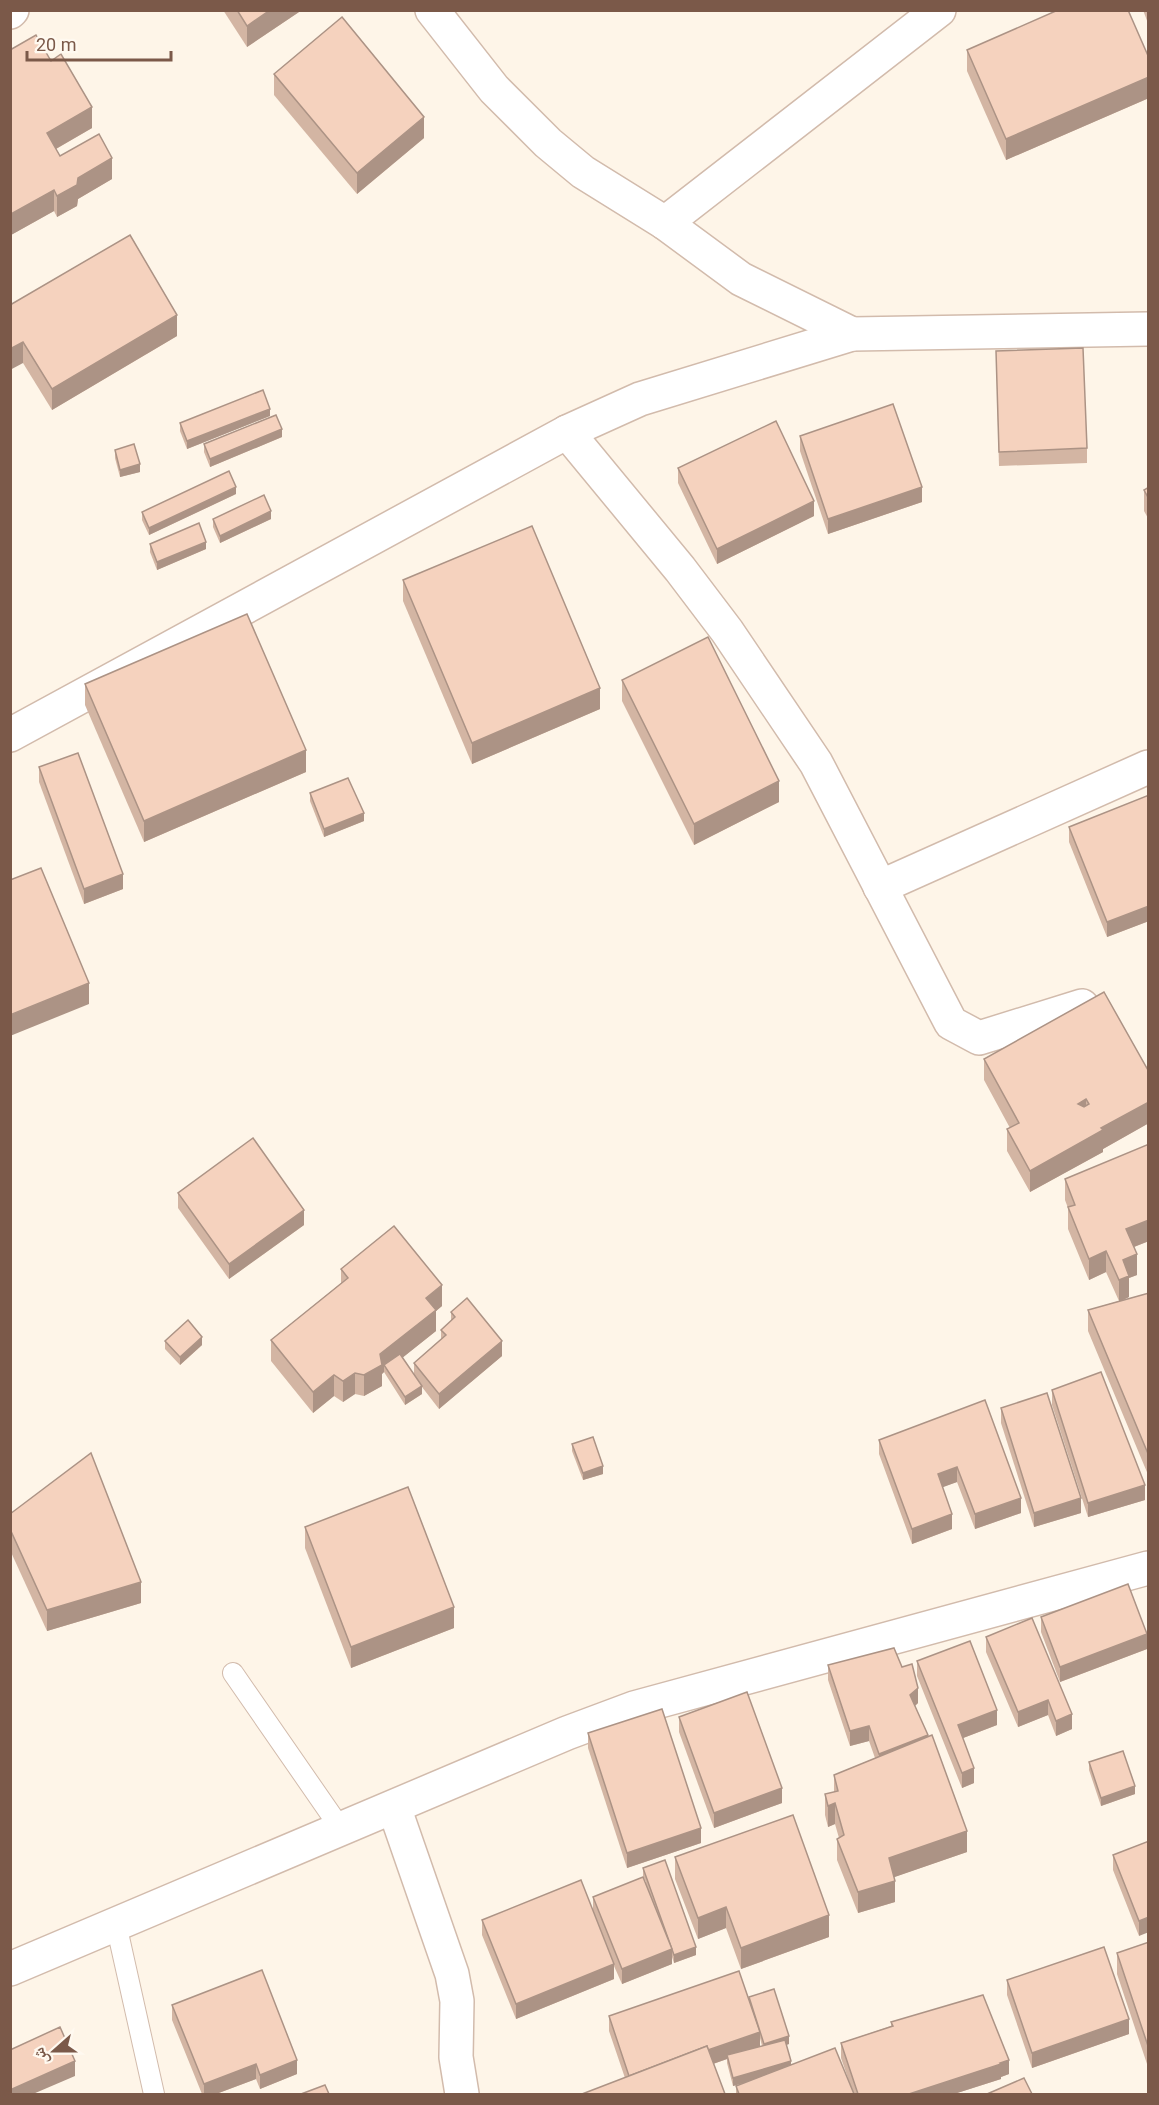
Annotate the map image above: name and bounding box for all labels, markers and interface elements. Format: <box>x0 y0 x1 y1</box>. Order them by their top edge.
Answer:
scale bar <box>27 24 171 62</box>
text: 20 m <box>36 34 76 55</box>
north arrow <box>24 2021 84 2081</box>
text: ش <box>29 2045 52 2068</box>

